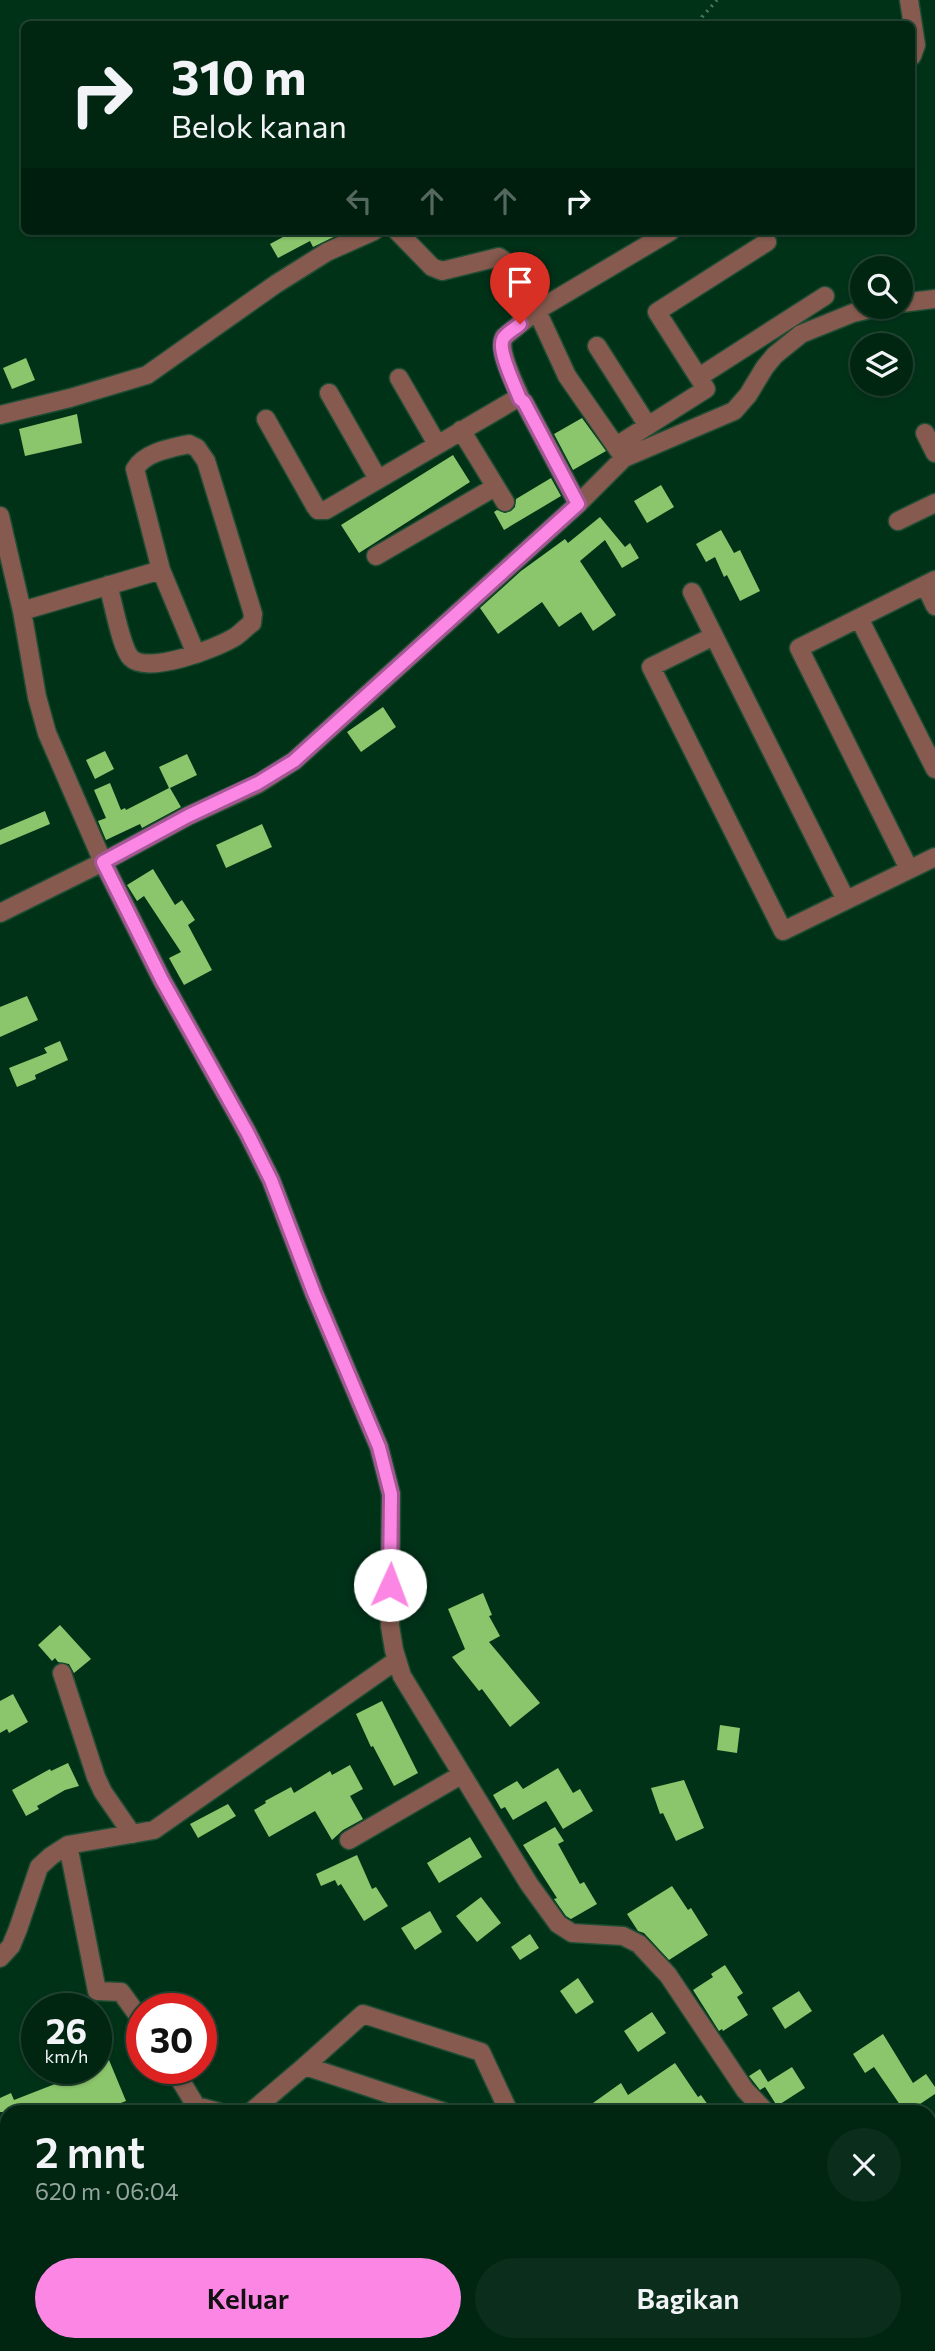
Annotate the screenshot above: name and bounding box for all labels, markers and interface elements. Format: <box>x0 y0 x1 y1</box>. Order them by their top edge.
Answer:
text: 310 m <box>171 45 306 105</box>
icon: right <box>56 49 147 140</box>
text: Belok kanan <box>171 105 347 145</box>
icon: left <box>340 182 378 220</box>
icon: ahead <box>413 182 451 220</box>
icon: ahead <box>486 182 524 220</box>
icon: right <box>559 182 597 220</box>
pin <box>490 252 550 324</box>
map controls <box>850 256 913 396</box>
button: search <box>850 256 913 319</box>
icon: arrive <box>501 263 539 301</box>
button: layers <box>850 333 913 396</box>
position arrow <box>353 1548 427 1622</box>
speed limit sign: 30 <box>126 1993 217 2084</box>
text: 26 <box>46 2008 87 2051</box>
text: km/h <box>45 2045 88 2067</box>
text: 2 mnt <box>35 2125 145 2177</box>
button: close <box>827 2128 901 2202</box>
text: 620 m · 06:04 <box>35 2177 179 2205</box>
button: Keluar <box>35 2258 461 2338</box>
button: Bagikan <box>475 2258 901 2338</box>

